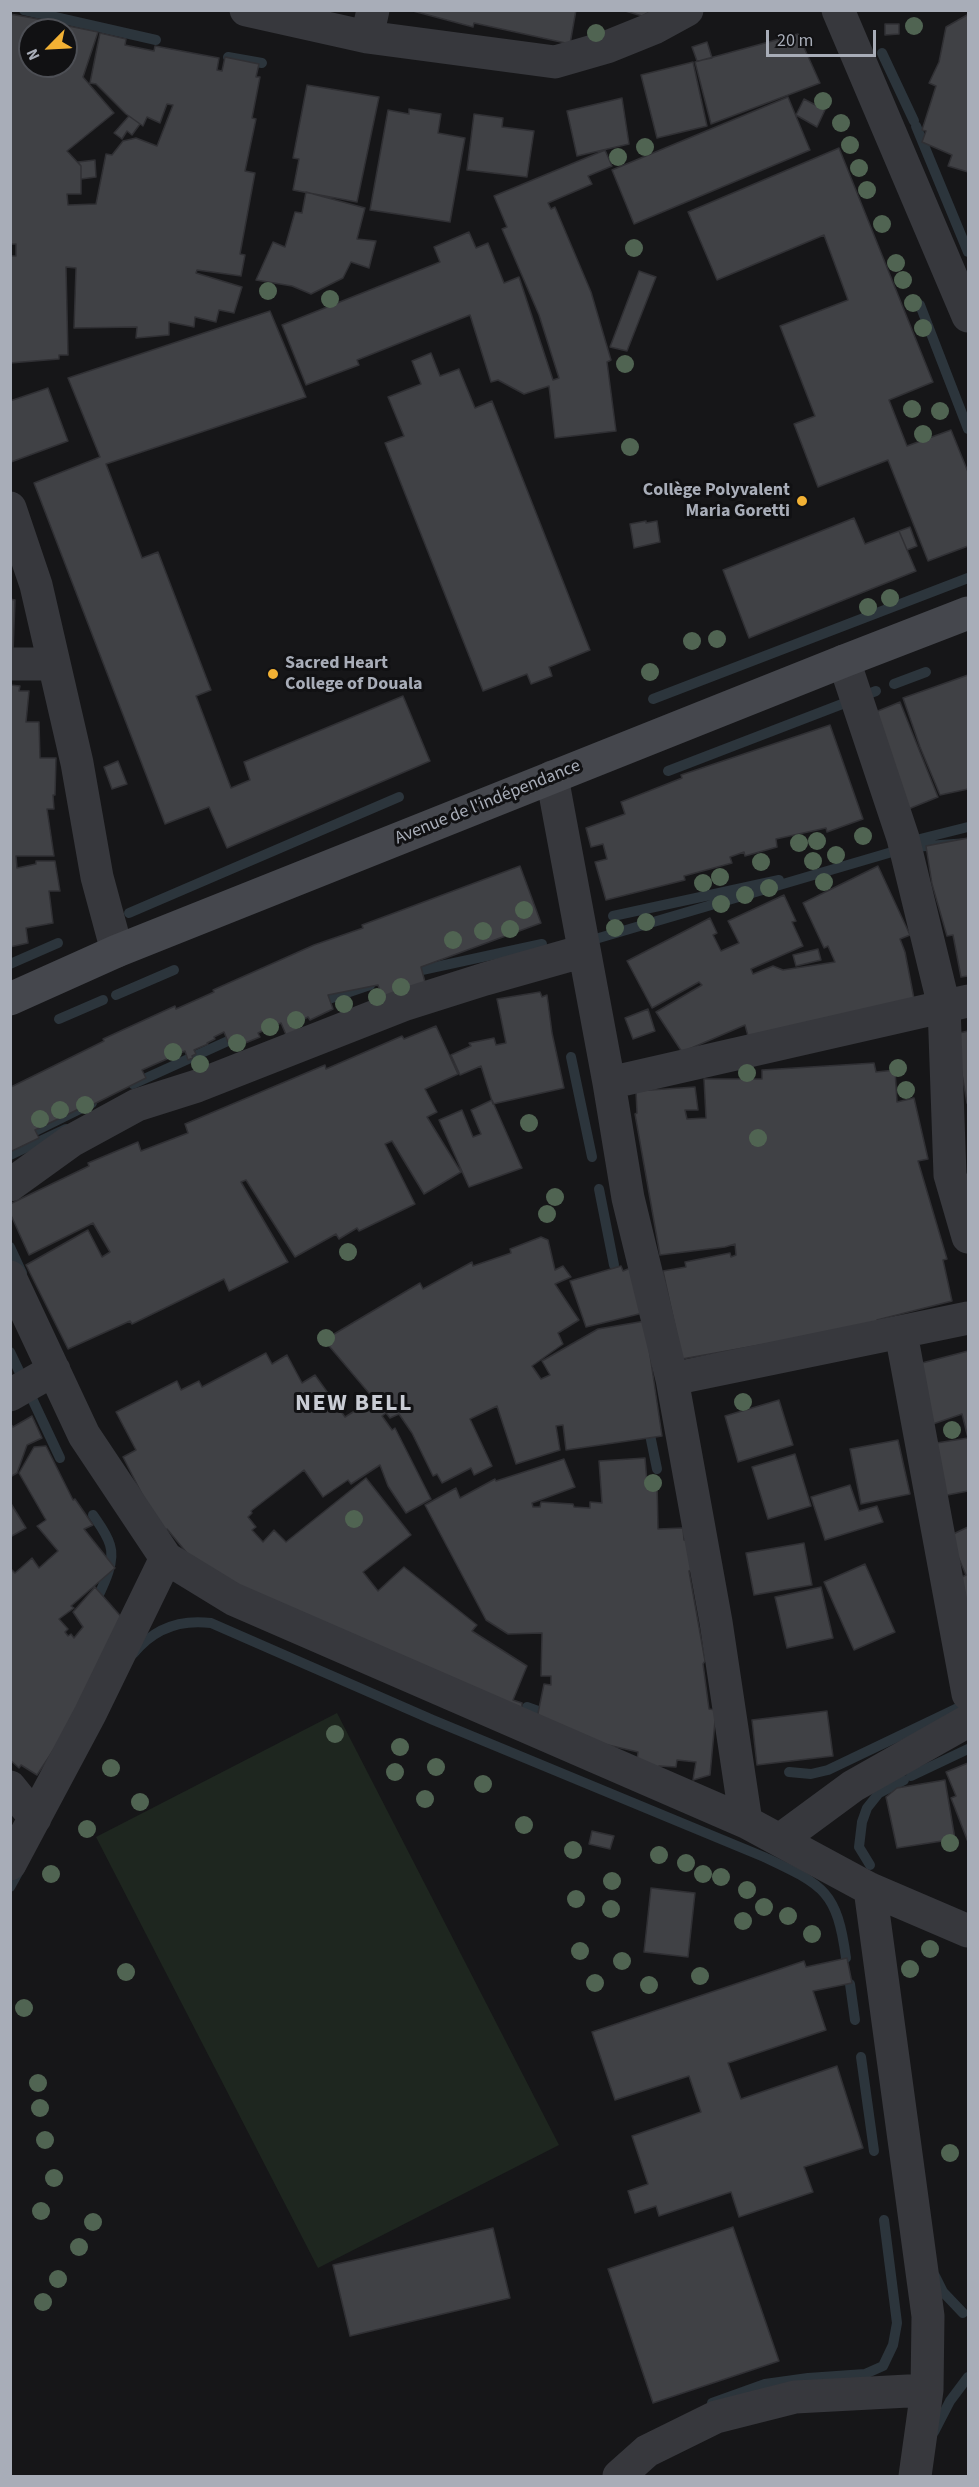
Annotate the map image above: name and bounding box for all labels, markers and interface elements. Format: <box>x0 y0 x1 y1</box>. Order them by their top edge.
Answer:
north arrow <box>18 18 78 78</box>
scale bar <box>769 18 878 56</box>
text: 20 m <box>777 28 813 53</box>
text: N <box>21 45 46 64</box>
place label: Collège Polyvalent Maria Goretti <box>643 480 790 522</box>
marker: Collège Polyvalent Maria Goretti <box>795 494 809 508</box>
place label: Sacred Heart College of Douala <box>285 653 423 696</box>
marker: Sacred Heart College of Douala <box>266 667 280 681</box>
street label: Avenue de l'indépendance <box>392 756 584 850</box>
district label: NEW BELL <box>295 1391 413 1419</box>

